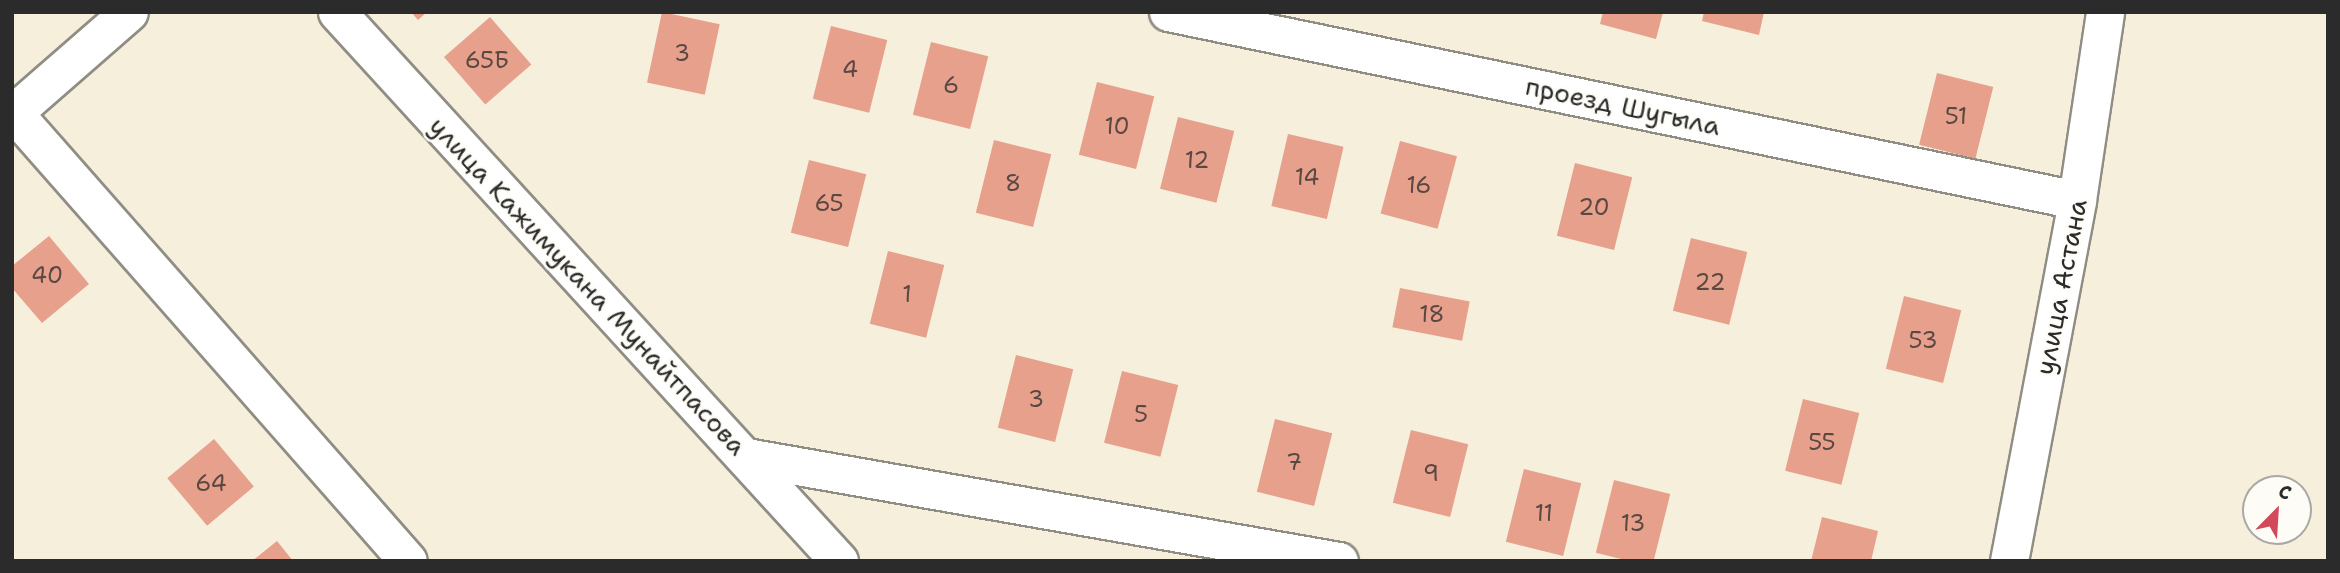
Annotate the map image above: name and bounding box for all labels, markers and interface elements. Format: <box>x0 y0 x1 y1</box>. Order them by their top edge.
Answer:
house number: 3 <box>674 39 690 67</box>
house number: 65Б <box>465 46 509 74</box>
house number: 4 <box>842 55 858 83</box>
street label: проезд Шугыла <box>1523 70 1723 142</box>
house number: 6 <box>943 71 959 99</box>
house number: 51 <box>1945 102 1967 130</box>
street label: улица Кажимукана Мунайтпасова <box>423 111 753 461</box>
house number: 10 <box>1104 112 1130 140</box>
house number: 12 <box>1185 146 1209 174</box>
house number: 14 <box>1295 163 1319 191</box>
house number: 8 <box>1005 169 1021 197</box>
house number: 16 <box>1407 171 1431 199</box>
house number: 65 <box>814 189 844 217</box>
house number: 20 <box>1578 193 1610 221</box>
street label: улица Астана <box>2029 196 2093 378</box>
house number: 40 <box>31 261 63 289</box>
house number: 22 <box>1694 268 1726 296</box>
house number: 1 <box>902 280 912 308</box>
house number: 18 <box>1419 300 1445 328</box>
house number: 53 <box>1908 326 1938 354</box>
house number: 3 <box>1028 385 1044 413</box>
house number: 5 <box>1134 400 1148 428</box>
house number: 55 <box>1808 428 1836 456</box>
house number: 7 <box>1286 448 1302 476</box>
house number: 9 <box>1423 459 1439 487</box>
house number: 64 <box>195 469 227 497</box>
north arrow <box>2242 475 2312 545</box>
text: С <box>2275 478 2295 506</box>
house number: 11 <box>1535 499 1553 527</box>
house number: 13 <box>1621 509 1645 537</box>

